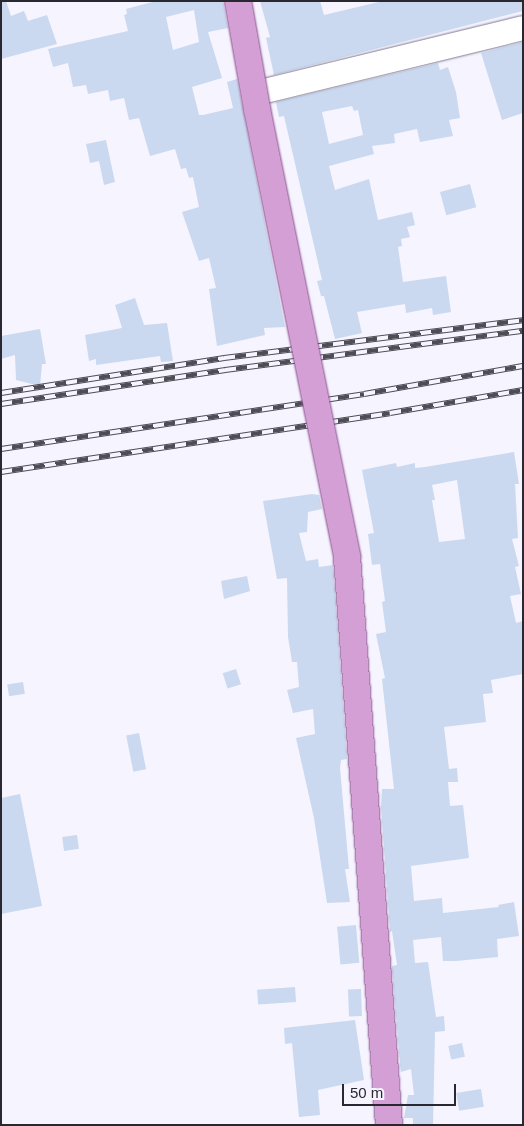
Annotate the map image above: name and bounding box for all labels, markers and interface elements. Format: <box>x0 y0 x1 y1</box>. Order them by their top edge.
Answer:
scale bar <box>344 1074 458 1106</box>
text: 50 m <box>350 1084 383 1101</box>

